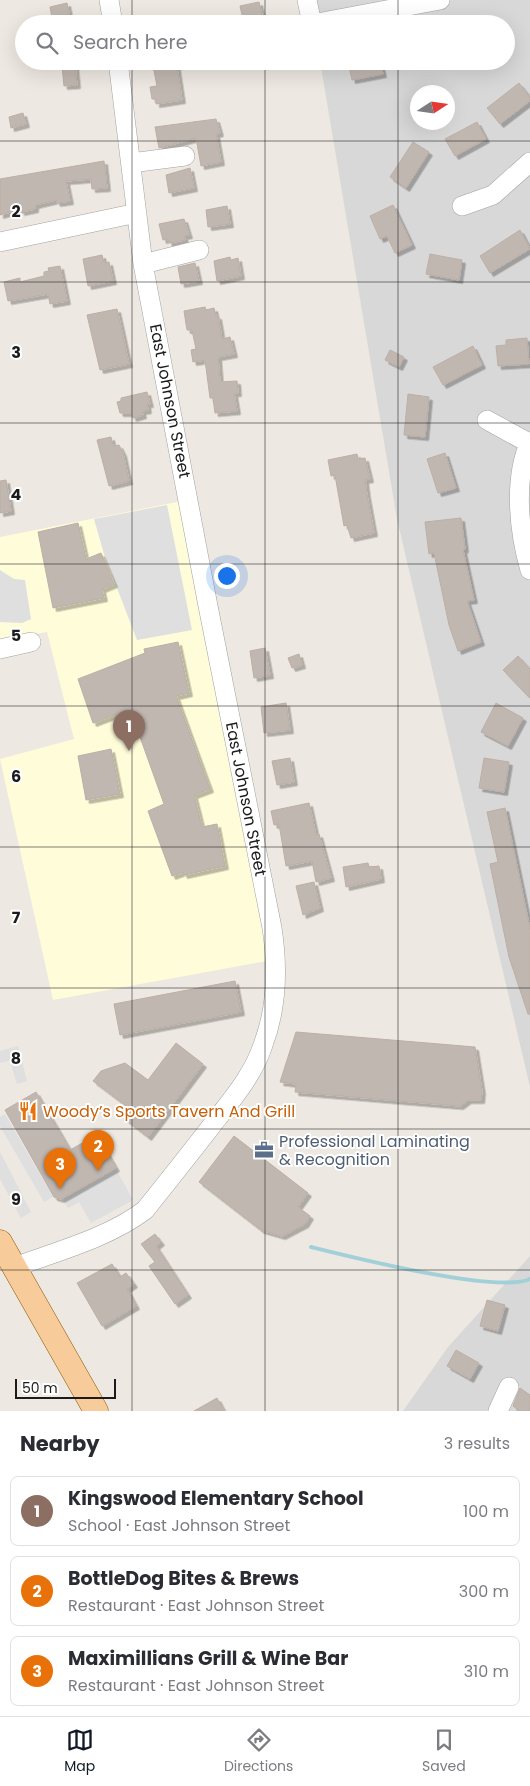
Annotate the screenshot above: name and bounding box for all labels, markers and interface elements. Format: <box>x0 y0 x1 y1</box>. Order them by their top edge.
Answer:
search box <box>15 15 515 70</box>
icon: search <box>33 29 61 57</box>
text: Search here <box>73 29 187 56</box>
north arrow <box>410 85 455 130</box>
text: 2 <box>11 200 21 223</box>
street label: East Johnson Street <box>144 322 196 480</box>
text: 3 <box>11 341 21 364</box>
text: 4 <box>11 483 22 506</box>
your location <box>214 563 240 589</box>
text: 5 <box>11 624 21 647</box>
pin: 1 <box>113 710 145 751</box>
street label: East Johnson Street <box>220 720 272 878</box>
text: 6 <box>11 765 21 788</box>
text: 7 <box>12 906 21 929</box>
text: 8 <box>11 1047 21 1070</box>
restaurant icon: Woody’s Sports Tavern And Grill <box>17 1100 39 1122</box>
place label: Woody’s Sports Tavern And Grill <box>43 1100 295 1123</box>
pin: 2 <box>82 1130 114 1171</box>
place label: Professional Laminating & Recognition <box>279 1130 470 1171</box>
office icon: Professional Laminating & Recognition <box>253 1139 275 1161</box>
pin: 3 <box>44 1148 76 1189</box>
text: 9 <box>11 1188 21 1211</box>
scale bar <box>15 1376 116 1399</box>
text: 50 m <box>22 1378 58 1398</box>
text: Nearby <box>20 1429 100 1458</box>
text: 3 results <box>444 1432 510 1455</box>
text: Kingswood Elementary School <box>68 1485 364 1512</box>
text: 1 <box>34 1500 40 1523</box>
text: 100 m <box>463 1500 509 1523</box>
text: School · East Johnson Street <box>68 1514 290 1537</box>
text: BottleDog Bites & Brews <box>68 1565 299 1592</box>
text: 2 <box>32 1580 42 1603</box>
text: 300 m <box>459 1580 509 1603</box>
text: Restaurant · East Johnson Street <box>68 1594 324 1617</box>
text: Maximillians Grill & Wine Bar <box>68 1645 348 1672</box>
text: 3 <box>32 1660 42 1683</box>
text: 310 m <box>464 1660 509 1683</box>
text: Restaurant · East Johnson Street <box>68 1674 324 1697</box>
tab: Map <box>64 1726 95 1777</box>
tab: Directions <box>224 1726 293 1777</box>
tab: Saved <box>422 1726 466 1777</box>

